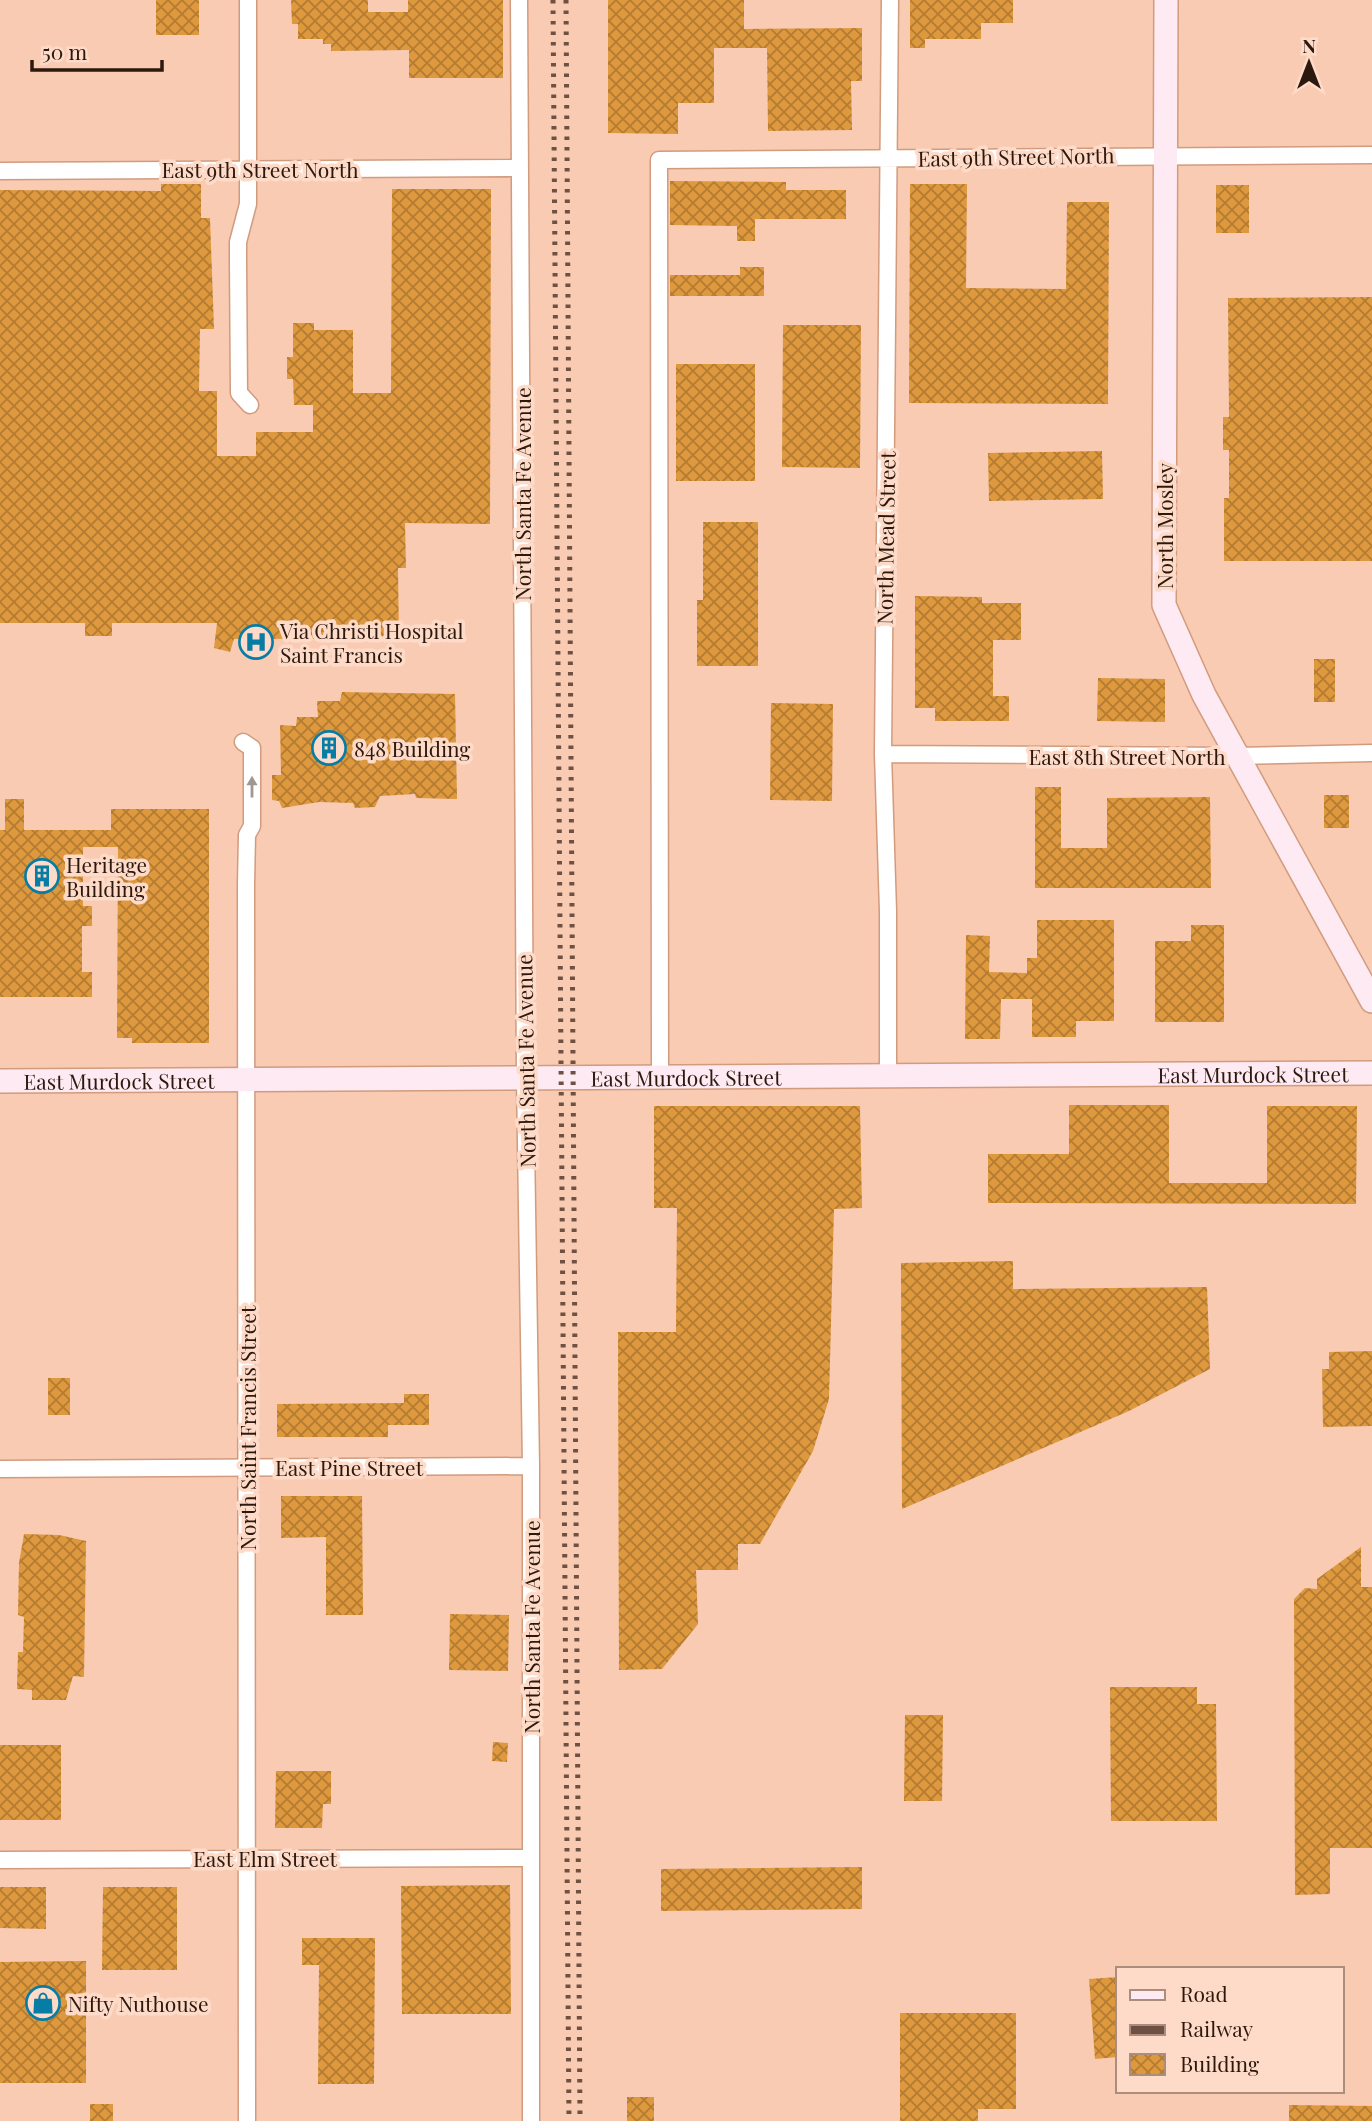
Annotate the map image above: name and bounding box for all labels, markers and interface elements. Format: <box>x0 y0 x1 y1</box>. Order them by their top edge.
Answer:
scale bar <box>32 28 161 72</box>
north arrow <box>1274 28 1344 98</box>
text: N <box>1302 32 1316 58</box>
text: 50 m <box>42 37 88 65</box>
street label: East 9th Street North <box>917 140 1115 172</box>
street label: East 9th Street North <box>162 155 359 183</box>
street label: North Santa Fe Avenue <box>508 387 536 601</box>
street label: North Mead Street <box>869 451 901 625</box>
street label: North Mosley <box>1150 463 1178 589</box>
place label: Via Christi Hospital Saint Francis <box>279 616 463 668</box>
hospital icon: Via Christi Hospital Saint Francis <box>237 623 275 661</box>
building icon: 848 Building <box>310 729 348 767</box>
place label: 848 Building <box>354 734 470 762</box>
street label: East 8th Street North <box>1028 742 1226 770</box>
one-way arrow <box>246 775 258 797</box>
place label: Heritage Building <box>66 850 147 902</box>
building icon: Heritage Building <box>23 857 61 895</box>
street label: North Santa Fe Avenue <box>509 954 541 1168</box>
street label: East Murdock Street <box>1157 1059 1349 1088</box>
street label: East Murdock Street <box>590 1062 782 1092</box>
street label: East Murdock Street <box>23 1066 215 1095</box>
street label: North Saint Francis Street <box>233 1305 261 1550</box>
street label: East Pine Street <box>275 1453 424 1481</box>
street label: North Santa Fe Avenue <box>517 1520 545 1734</box>
street label: East Elm Street <box>193 1844 338 1872</box>
legend <box>1116 1967 1344 2093</box>
text: Road <box>1180 1979 1228 2007</box>
shop icon: Nifty Nuthouse <box>24 1984 62 2022</box>
place label: Nifty Nuthouse <box>68 1989 209 2017</box>
text: Railway <box>1180 2014 1254 2042</box>
text: Building <box>1180 2049 1259 2077</box>

